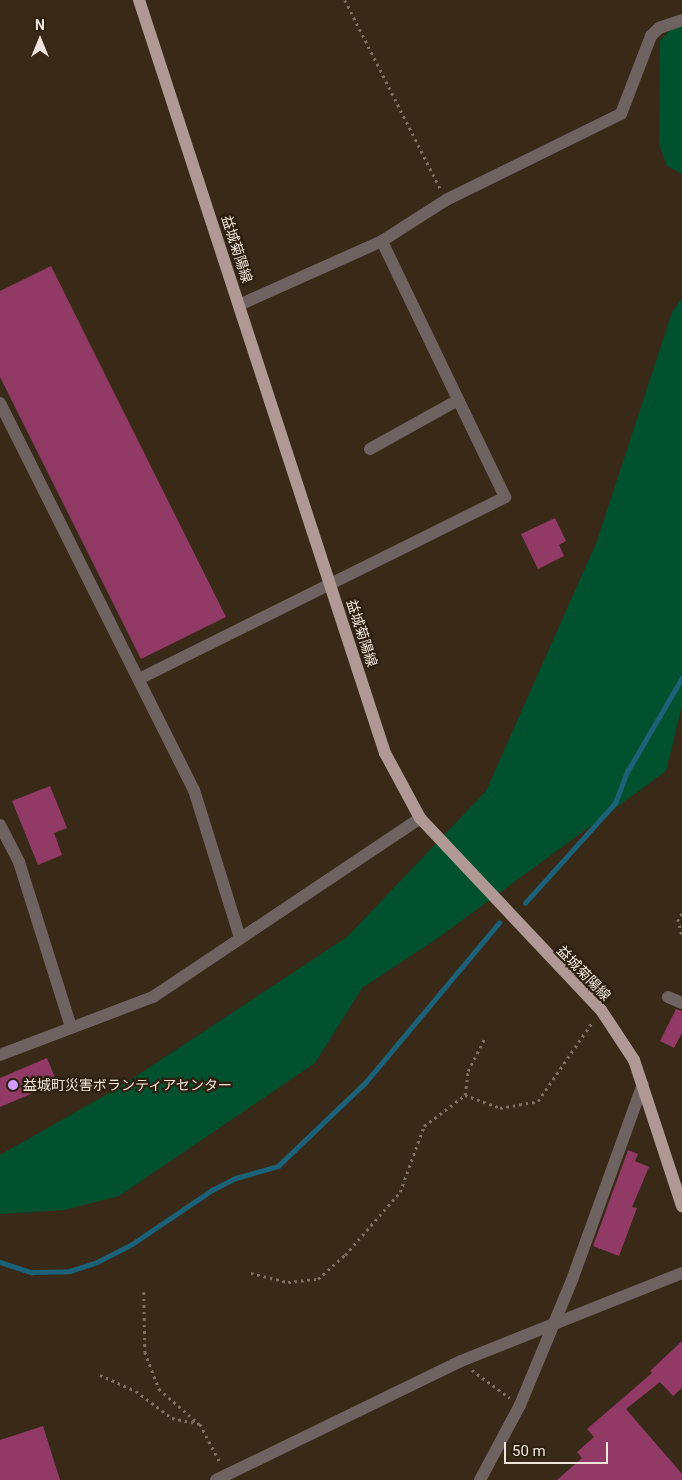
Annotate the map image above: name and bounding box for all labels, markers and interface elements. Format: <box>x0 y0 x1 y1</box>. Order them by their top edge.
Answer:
north arrow <box>15 15 65 65</box>
text: N <box>35 17 45 33</box>
street label: 益城菊陽線 <box>218 213 256 285</box>
street label: 益城菊陽線 <box>343 597 381 669</box>
street label: 益城菊陽線 <box>554 942 614 1004</box>
place label: 益城町災害ボランティアセンター <box>23 1077 233 1093</box>
marker: 益城町災害ボランティアセンター <box>7 1079 19 1091</box>
scale bar <box>507 1432 611 1464</box>
text: 50 m <box>512 1442 546 1460</box>

